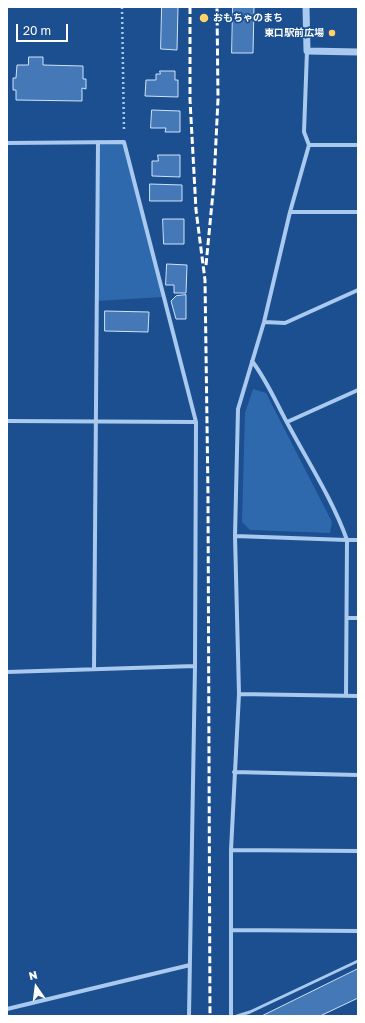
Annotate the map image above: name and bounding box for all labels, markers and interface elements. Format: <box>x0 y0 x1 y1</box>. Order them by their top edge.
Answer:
marker: おもちゃのまち <box>198 12 210 24</box>
place label: おもちゃのまち <box>213 12 283 24</box>
scale bar <box>18 16 70 42</box>
text: 20 m <box>23 23 51 38</box>
place label: 東口駅前広場 <box>264 27 324 39</box>
marker: 東口駅前広場 <box>327 28 337 38</box>
north arrow <box>16 967 56 1007</box>
text: N <box>27 968 39 982</box>

